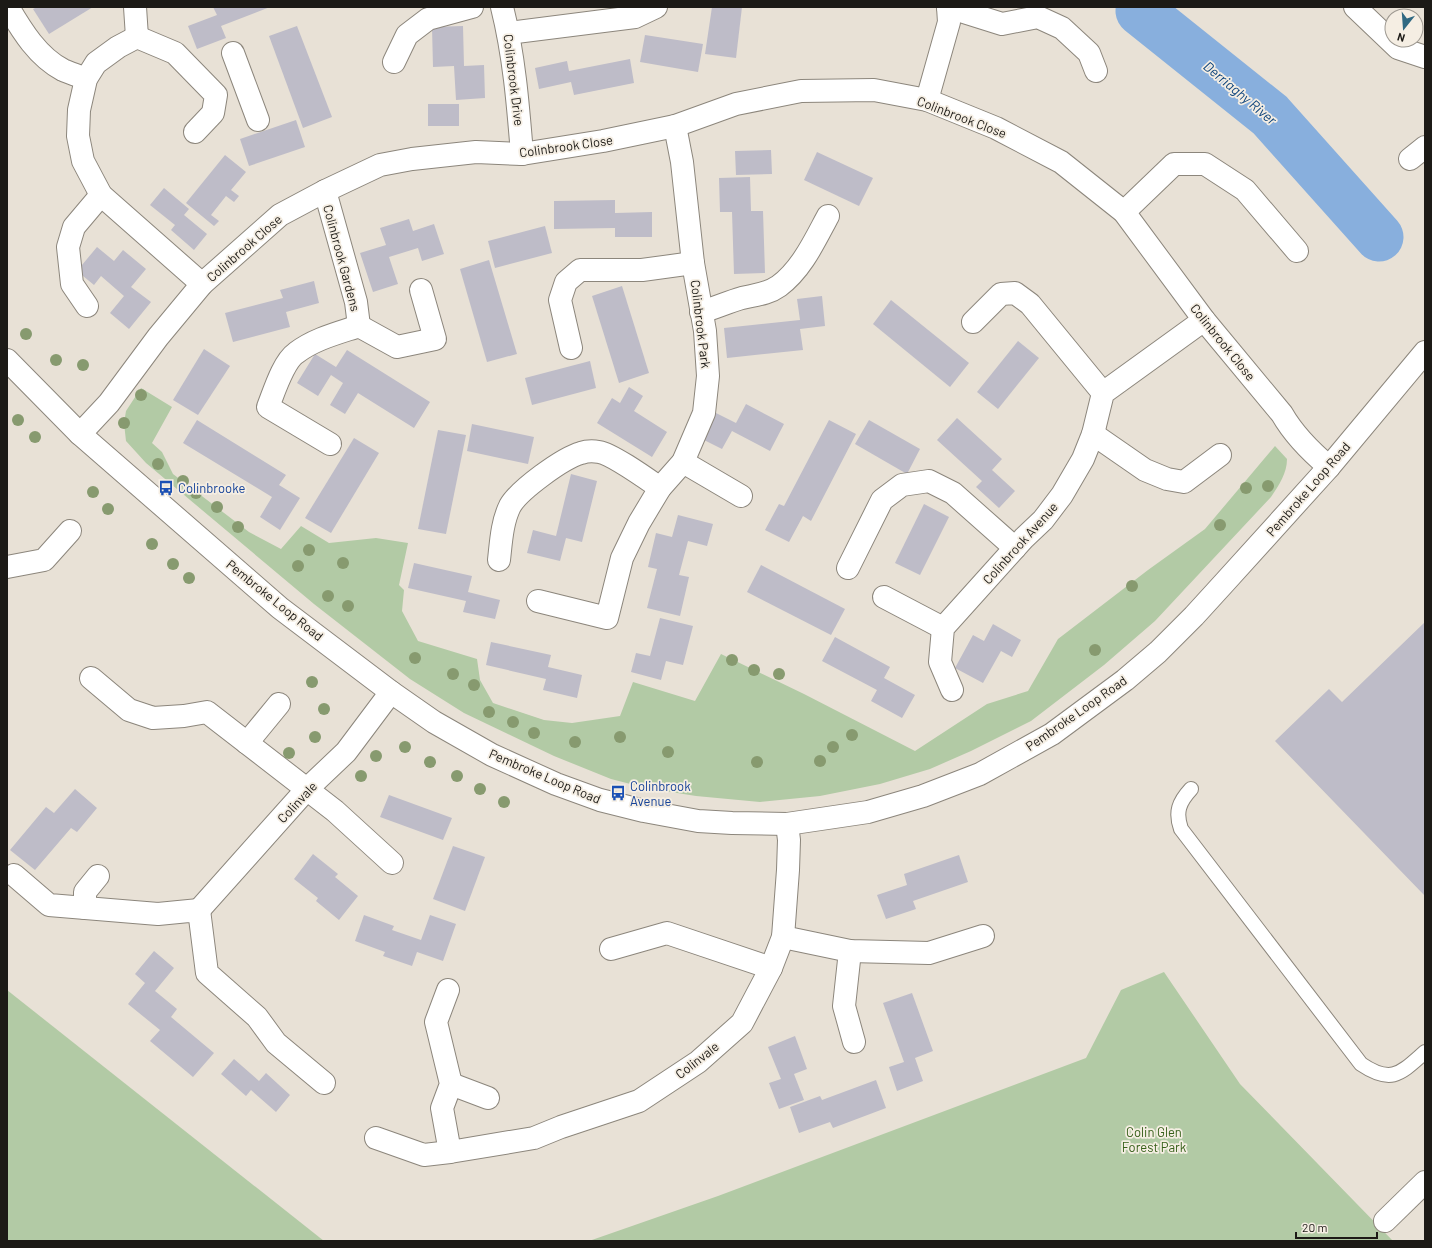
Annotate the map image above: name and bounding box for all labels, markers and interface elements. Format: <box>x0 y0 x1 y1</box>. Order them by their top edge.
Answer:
north arrow <box>1384 8 1424 48</box>
text: N <box>1396 31 1406 45</box>
street label: Colinbrook Drive <box>500 33 528 127</box>
water label: Derriaghy River <box>1200 57 1281 129</box>
street label: Colinbrook Close <box>915 93 1009 141</box>
street label: Colinbrook Close <box>518 131 614 160</box>
street label: Colinbrook Gardens <box>320 203 364 313</box>
street label: Colinbrook Close <box>203 211 285 285</box>
street label: Colinbrook Park <box>688 279 714 370</box>
street label: Colinbrook Close <box>1187 300 1259 384</box>
street label: Pembroke Loop Road <box>1263 439 1353 539</box>
bus stop icon: Colinbrooke <box>157 479 175 497</box>
place label: Colinbrooke <box>178 480 245 496</box>
street label: Colinbrook Avenue <box>979 499 1061 587</box>
street label: Pembroke Loop Road <box>223 556 327 644</box>
street label: Pembroke Loop Road <box>1022 672 1130 754</box>
street label: Pembroke Loop Road <box>487 745 603 807</box>
street label: Colinvale <box>274 778 320 826</box>
place label: Colinbrook Avenue <box>630 778 691 809</box>
bus stop icon: Colinbrook Avenue <box>609 784 627 802</box>
street label: Colinvale <box>672 1038 722 1082</box>
park label: Colin Glen Forest Park <box>1122 1124 1187 1155</box>
scale bar <box>1296 1214 1377 1240</box>
text: 20 m <box>1302 1220 1328 1234</box>

